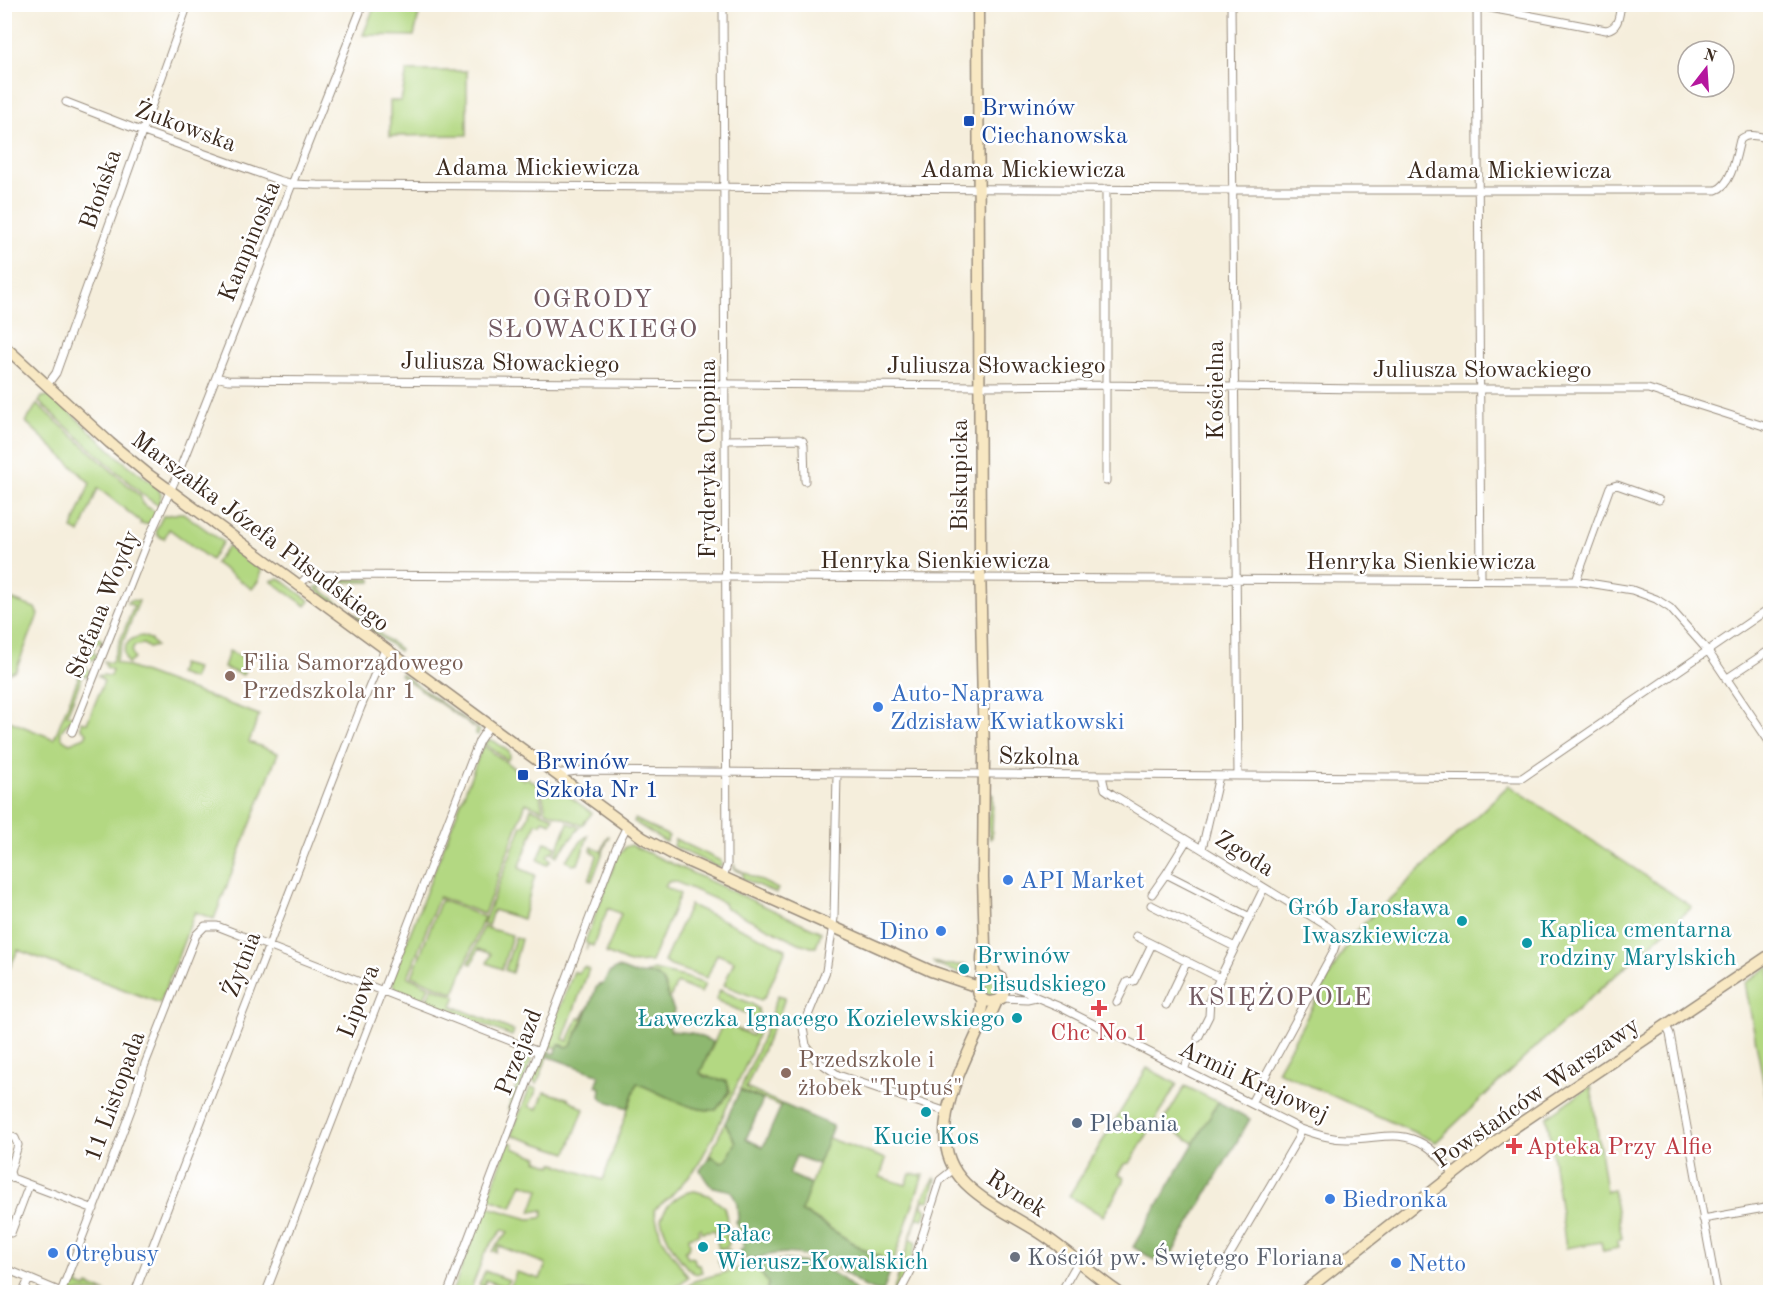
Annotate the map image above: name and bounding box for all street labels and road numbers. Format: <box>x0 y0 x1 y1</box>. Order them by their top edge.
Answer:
street label: Żukowska <box>131 96 240 157</box>
street label: Błońska <box>77 146 127 233</box>
street label: Adama Mickiewicza <box>434 157 640 181</box>
street label: Adama Mickiewicza <box>920 159 1126 183</box>
street label: Adama Mickiewicza <box>1406 160 1612 184</box>
street label: Kampinoska <box>216 178 286 305</box>
street label: Kościelna <box>1205 340 1229 440</box>
street label: Juliusza Słowackiego <box>400 350 620 378</box>
street label: Juliusza Słowackiego <box>886 355 1106 379</box>
street label: Fryderyka Chopina <box>697 359 721 559</box>
street label: Juliusza Słowackiego <box>1372 359 1592 383</box>
street label: Biskupicka <box>949 419 973 531</box>
street label: Marszałka Józefa Piłsudskiego <box>126 428 393 637</box>
street label: Stefana Woydy <box>63 527 145 682</box>
street label: Henryka Sienkiewicza <box>820 550 1050 574</box>
street label: Henryka Sienkiewicza <box>1306 551 1536 575</box>
street label: Szkolna <box>998 745 1080 771</box>
street label: Zgoda <box>1210 827 1278 882</box>
street label: Żytnia <box>217 927 266 1001</box>
street label: Lipowa <box>335 962 385 1042</box>
street label: Przejazd <box>492 1006 547 1099</box>
street label: Powstańców Warszawy <box>1430 1013 1645 1174</box>
street label: 11 Listopada <box>81 1028 151 1165</box>
street label: Armii Krajowej <box>1175 1038 1332 1128</box>
street label: Rynek <box>982 1167 1050 1223</box>

